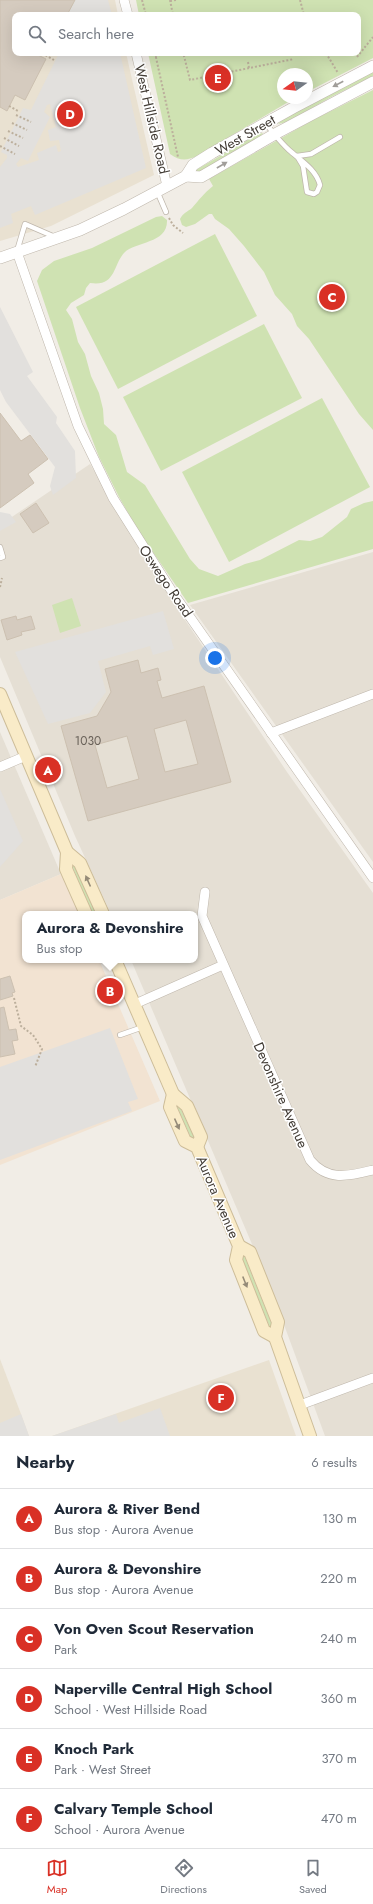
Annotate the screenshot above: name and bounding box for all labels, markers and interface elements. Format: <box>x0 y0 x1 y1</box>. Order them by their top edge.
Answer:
search box <box>12 12 361 56</box>
icon: search <box>26 23 48 45</box>
text: Search here <box>58 23 134 45</box>
street label: West Hillside Road <box>130 62 174 176</box>
pin: E <box>205 63 231 93</box>
north arrow <box>277 68 313 104</box>
one-way arrow <box>332 80 344 87</box>
pin: D <box>57 99 83 129</box>
street label: West Street <box>211 109 279 160</box>
one-way arrow <box>216 161 227 168</box>
pin: C <box>319 282 345 312</box>
street label: Oswego Road <box>134 541 198 621</box>
your location <box>205 648 225 668</box>
house number: 1030 <box>75 732 101 750</box>
pin: A <box>35 755 61 785</box>
one-way arrow <box>85 874 91 886</box>
popup <box>22 911 198 963</box>
text: Aurora & Devonshire <box>36 917 184 939</box>
text: Bus stop <box>36 939 82 958</box>
pin: B <box>97 976 123 1006</box>
street label: Devonshire Avenue <box>249 1039 313 1151</box>
one-way arrow <box>174 1118 180 1130</box>
street label: Aurora Avenue <box>192 1153 244 1241</box>
one-way arrow <box>242 1277 248 1289</box>
pin: F <box>208 1383 234 1413</box>
text: Nearby <box>16 1450 74 1474</box>
text: 6 results <box>311 1453 357 1472</box>
text: Aurora & River Bend <box>54 1498 200 1520</box>
text: A <box>24 1509 34 1528</box>
text: 130 m <box>322 1509 357 1528</box>
text: Bus stop · Aurora Avenue <box>54 1520 193 1539</box>
text: Aurora & Devonshire <box>54 1558 201 1580</box>
text: B <box>25 1569 33 1588</box>
text: 220 m <box>320 1569 357 1588</box>
text: Bus stop · Aurora Avenue <box>54 1580 193 1599</box>
text: Von Oven Scout Reservation <box>54 1618 254 1640</box>
text: C <box>24 1629 34 1648</box>
text: 240 m <box>320 1629 357 1648</box>
text: Park <box>54 1640 77 1659</box>
text: Naperville Central High School <box>54 1678 272 1700</box>
text: D <box>24 1689 34 1708</box>
text: 360 m <box>321 1689 357 1708</box>
text: School · West Hillside Road <box>54 1700 207 1719</box>
text: Knoch Park <box>54 1738 134 1760</box>
text: E <box>25 1749 33 1768</box>
text: 370 m <box>321 1749 357 1768</box>
text: Park · West Street <box>54 1760 151 1779</box>
text: Calvary Temple School <box>54 1798 213 1820</box>
text: F <box>25 1809 33 1828</box>
text: 470 m <box>321 1809 357 1828</box>
text: School · Aurora Avenue <box>54 1820 185 1839</box>
tab: Map <box>46 1857 68 1897</box>
tab: Directions <box>160 1857 207 1897</box>
tab: Saved <box>299 1857 327 1897</box>

